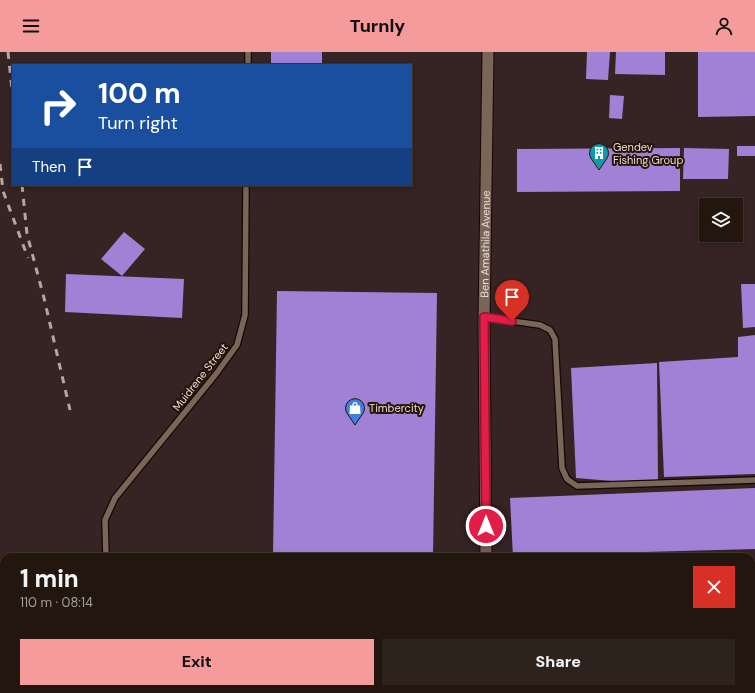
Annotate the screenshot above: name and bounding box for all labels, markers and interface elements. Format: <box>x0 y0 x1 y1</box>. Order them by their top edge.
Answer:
text: Turnly <box>350 14 405 38</box>
icon: menu <box>20 15 42 37</box>
icon: person <box>713 15 735 37</box>
text: 100 m <box>98 75 181 112</box>
icon: right <box>32 80 84 132</box>
text: Turn right <box>98 111 178 135</box>
place label: Gendev Fishing Group <box>613 140 683 167</box>
building icon: Gendev Fishing Group <box>588 142 610 170</box>
icon: arrive <box>74 156 96 178</box>
text: Then <box>32 157 66 177</box>
street label: Ben Amathila Avenue <box>477 190 493 298</box>
map controls <box>699 198 743 242</box>
button: layers <box>699 198 743 242</box>
pin <box>495 280 529 321</box>
icon: arrive <box>501 286 523 308</box>
street label: Muidrene Street <box>169 340 231 414</box>
shop icon: Timbercity <box>344 397 366 425</box>
place label: Timbercity <box>369 401 424 415</box>
position arrow <box>465 505 507 547</box>
text: 1 min <box>20 563 79 594</box>
button: close <box>693 566 735 608</box>
text: 110 m · 08:14 <box>20 594 93 611</box>
button: Exit <box>20 639 374 685</box>
button: Share <box>382 639 735 685</box>

